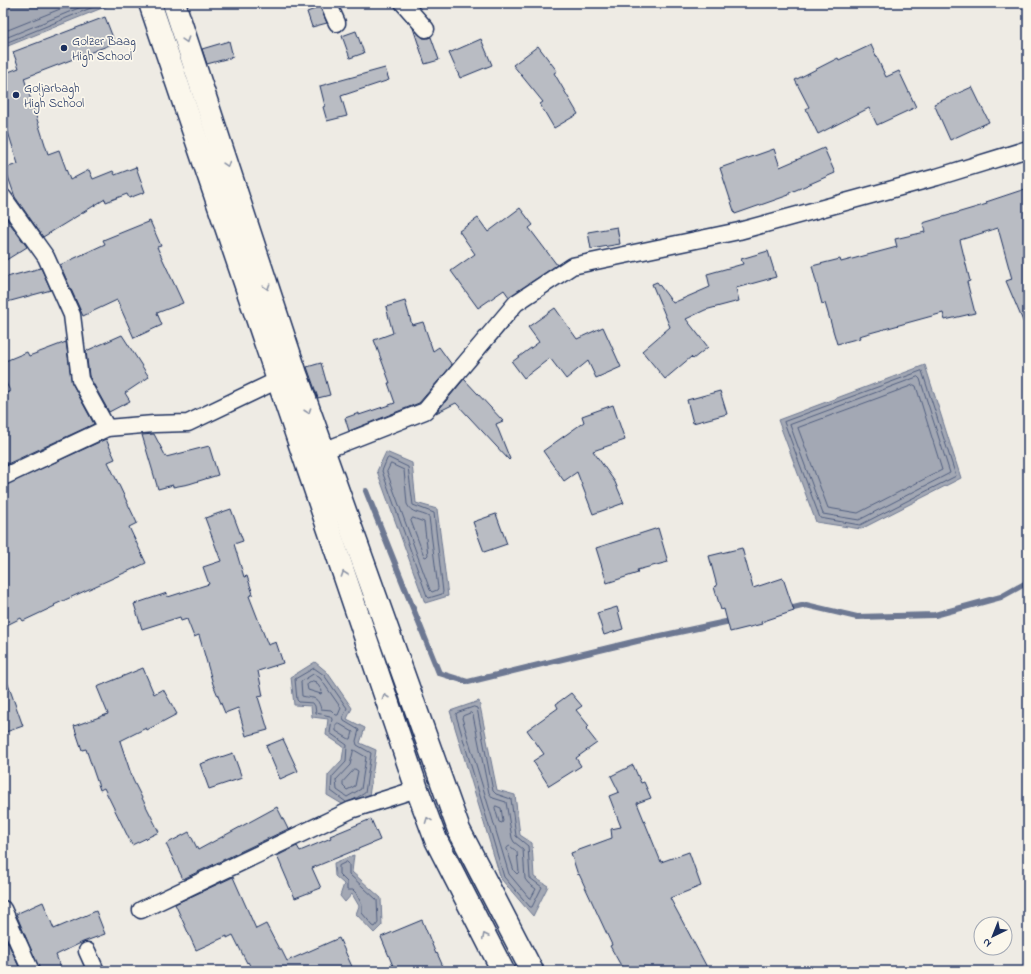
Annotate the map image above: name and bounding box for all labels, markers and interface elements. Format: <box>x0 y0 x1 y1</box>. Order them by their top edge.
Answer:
place label: Golzer Baag High School <box>72 32 136 67</box>
one-way arrow <box>182 36 190 43</box>
marker: Golzer Baag High School <box>59 43 69 53</box>
place label: Goljarbagh High School <box>24 79 84 114</box>
marker: Goljarbagh High School <box>11 90 21 100</box>
one-way arrow <box>222 160 231 167</box>
one-way arrow <box>262 284 271 291</box>
one-way arrow <box>304 407 312 414</box>
one-way arrow <box>340 570 349 577</box>
one-way arrow <box>382 694 390 701</box>
one-way arrow <box>425 816 433 823</box>
north arrow <box>973 916 1013 956</box>
one-way arrow <box>482 933 490 941</box>
text: N <box>979 934 995 951</box>

